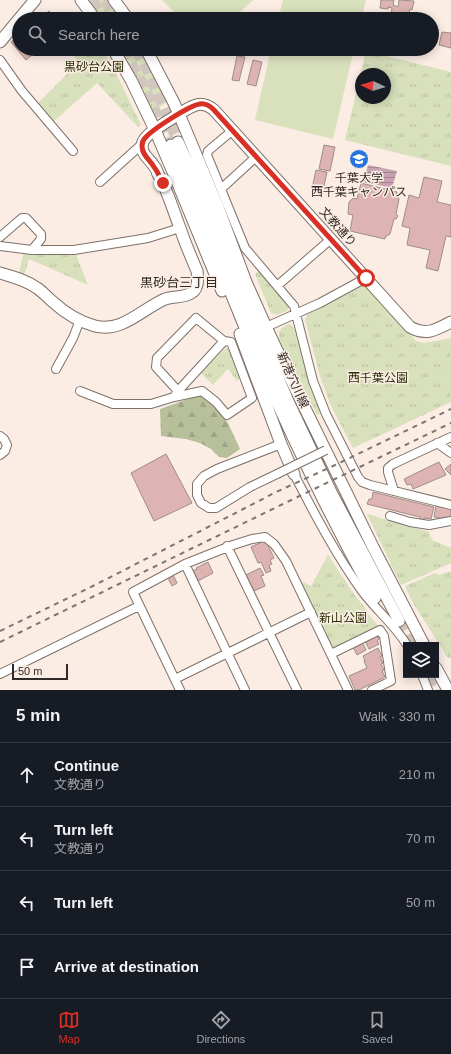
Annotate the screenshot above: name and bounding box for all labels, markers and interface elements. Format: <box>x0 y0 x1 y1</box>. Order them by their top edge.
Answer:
search box <box>12 12 439 56</box>
icon: search <box>26 23 48 45</box>
text: Search here <box>58 26 140 43</box>
park label: 黒砂台公園 <box>64 60 124 74</box>
north arrow <box>355 68 391 104</box>
school or university icon: 千葉大学 西千葉キャンパス <box>348 148 370 170</box>
place label: 千葉大学 西千葉キャンパス <box>311 171 407 199</box>
route end <box>154 174 172 192</box>
street label: 文教通り <box>317 204 359 250</box>
route start <box>357 269 375 287</box>
district label: 黒砂台三丁目 <box>140 275 218 290</box>
street label: 新港穴川線 <box>274 350 312 410</box>
park label: 西千葉公園 <box>348 371 408 385</box>
park label: 新山公園 <box>319 611 367 625</box>
map controls <box>403 642 439 678</box>
button: layers <box>403 642 439 678</box>
scale bar <box>12 662 68 681</box>
text: 50 m <box>18 665 42 677</box>
text: 5 min <box>16 706 60 725</box>
text: Walk · 330 m <box>359 709 435 724</box>
text: Continue <box>54 757 119 774</box>
icon: ahead <box>16 764 38 786</box>
text: 210 m <box>399 767 435 782</box>
text: 文教通り <box>54 777 106 792</box>
text: Turn left <box>54 821 113 838</box>
icon: left <box>16 828 38 850</box>
text: 70 m <box>406 831 435 846</box>
text: 文教通り <box>54 841 106 856</box>
icon: left <box>16 892 38 914</box>
text: Turn left <box>54 894 113 911</box>
text: 50 m <box>406 895 435 910</box>
icon: arrive <box>16 956 38 978</box>
text: Arrive at destination <box>54 958 199 975</box>
tab: Map <box>58 1009 80 1045</box>
tab: Directions <box>196 1009 245 1045</box>
tab: Saved <box>362 1009 393 1045</box>

